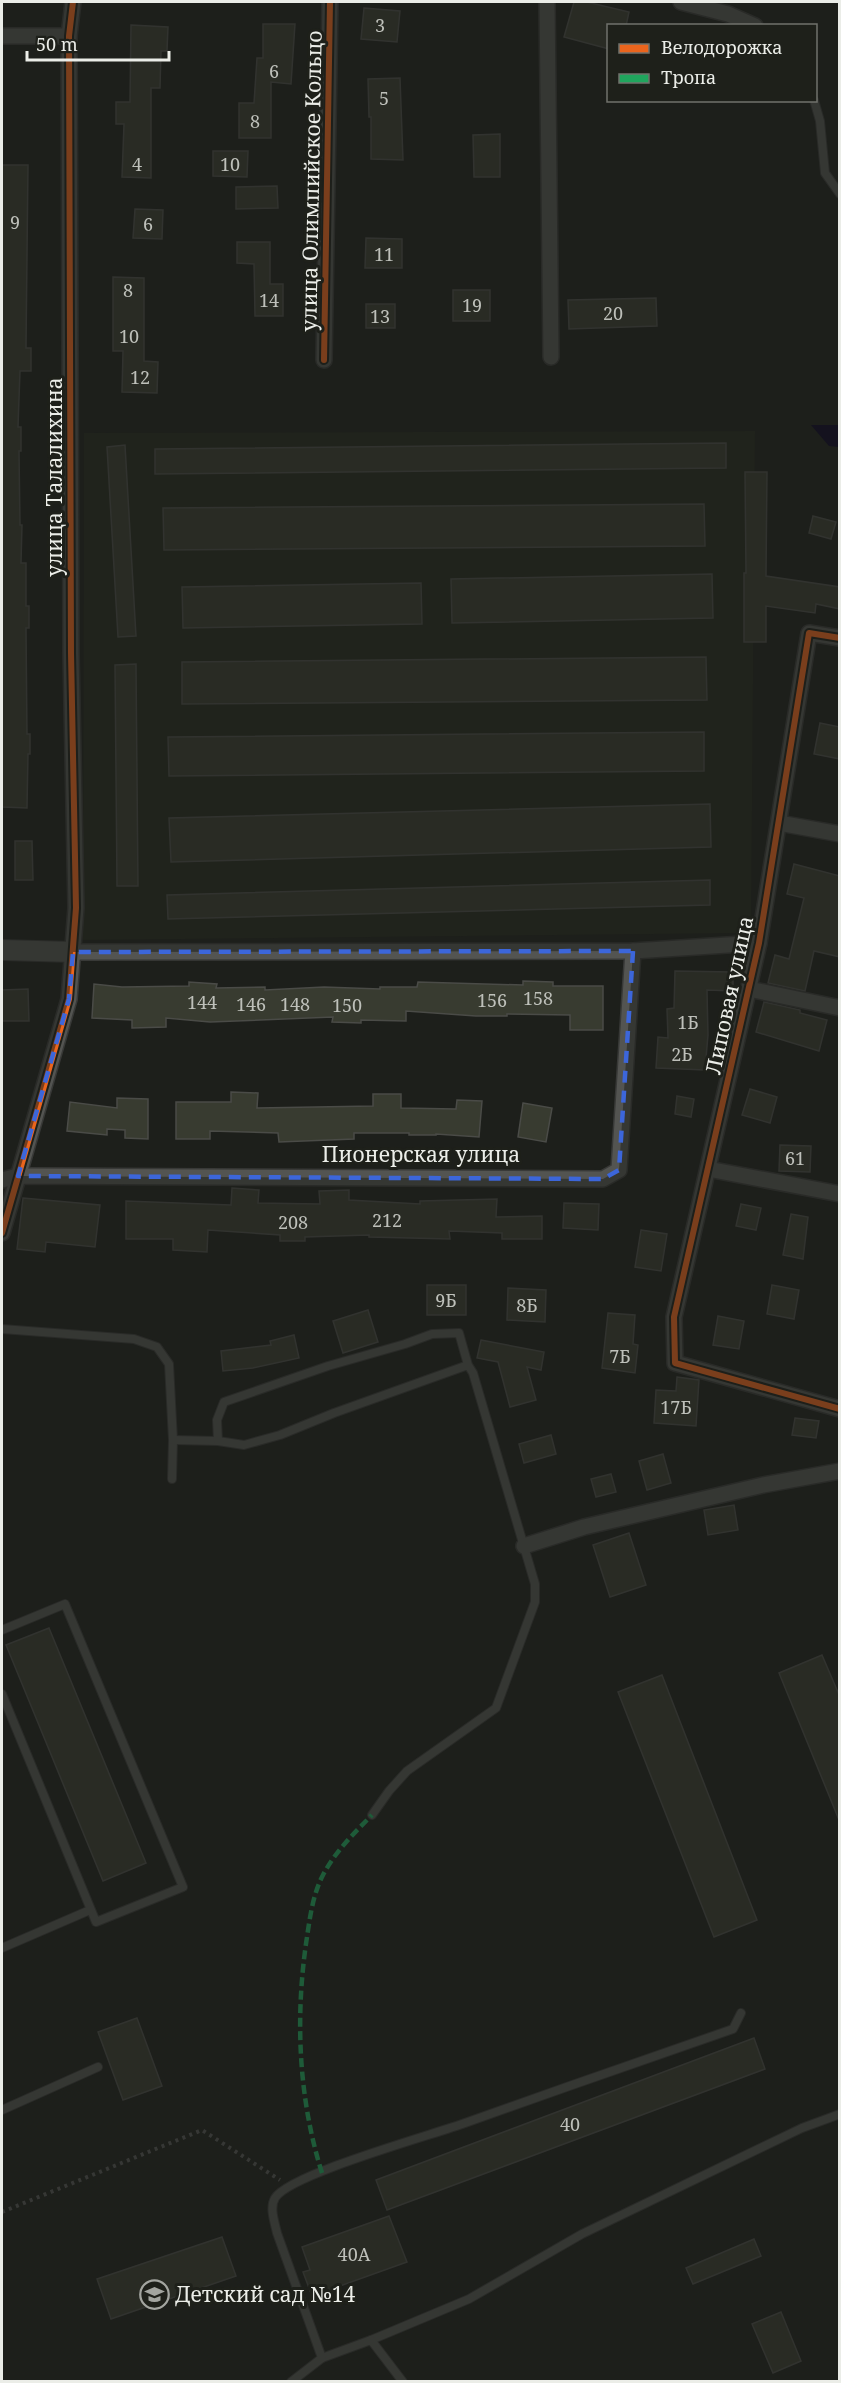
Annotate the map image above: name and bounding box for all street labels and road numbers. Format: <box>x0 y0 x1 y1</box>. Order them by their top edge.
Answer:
street label: улица Олимпийское Кольцо <box>294 30 328 332</box>
street label: улица Талалихина <box>40 377 68 577</box>
street label: Липовая улица <box>699 913 759 1077</box>
street label: Пионерская улица <box>322 1140 520 1168</box>

